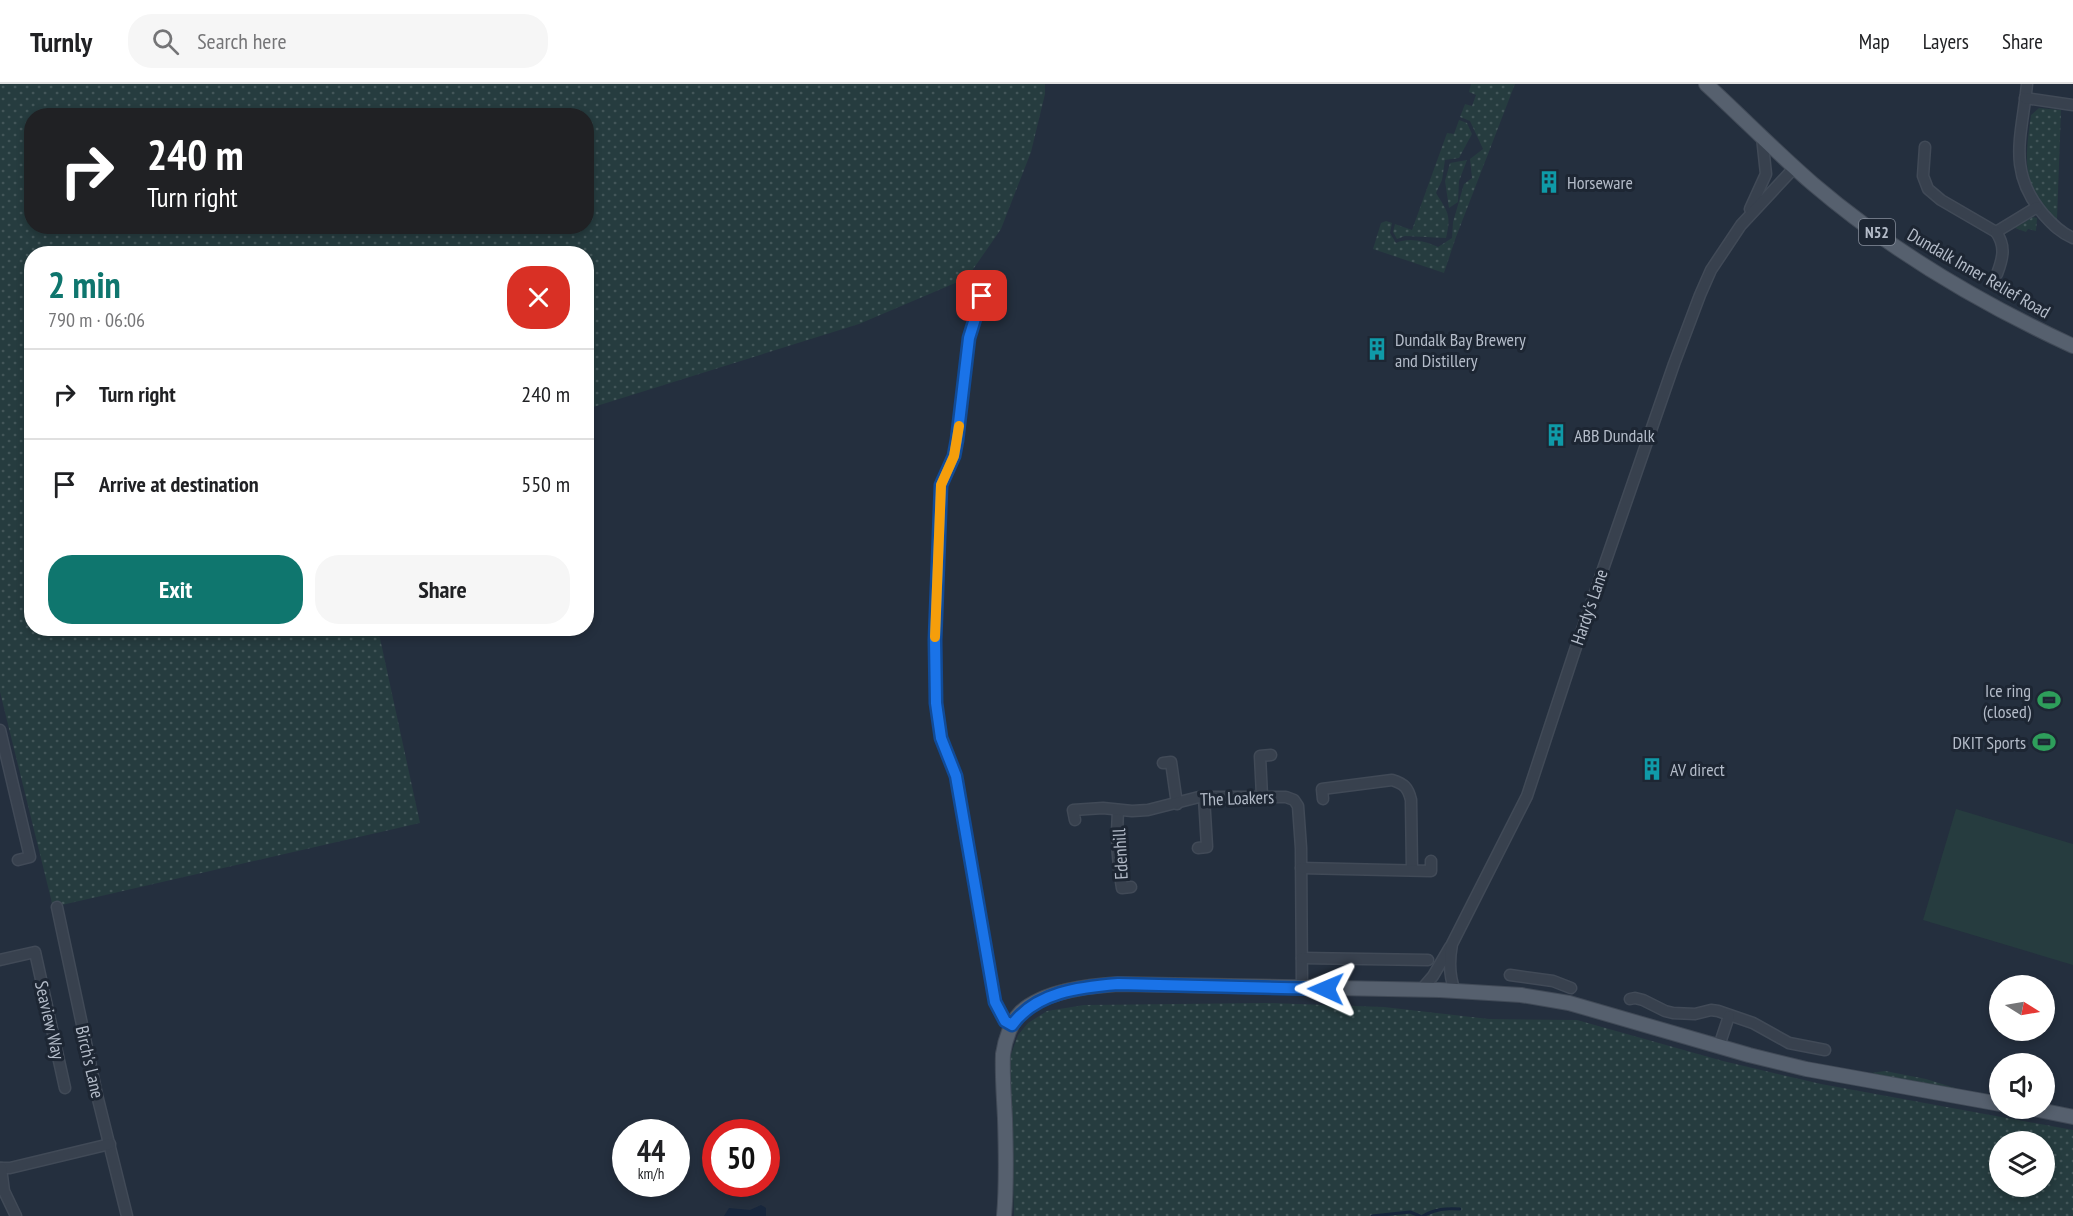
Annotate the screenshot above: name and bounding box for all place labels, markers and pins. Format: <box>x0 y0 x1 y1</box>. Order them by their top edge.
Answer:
building icon: Horseware <box>1536 169 1562 195</box>
place label: Horseware <box>1567 171 1633 194</box>
pin <box>956 270 1007 321</box>
place label: Dundalk Bay Brewery and Distillery <box>1395 328 1526 372</box>
building icon: Dundalk Bay Brewery and Distillery <box>1364 336 1390 362</box>
building icon: ABB Dundalk <box>1543 422 1569 448</box>
place label: ABB Dundalk <box>1574 424 1655 447</box>
place label: Ice ring (closed) <box>1983 679 2032 723</box>
sports icon: Ice ring (closed) <box>2036 687 2062 713</box>
sports icon: DKIT Sports <box>2031 729 2057 755</box>
place label: DKIT Sports <box>1952 731 2026 754</box>
building icon: AV direct <box>1639 756 1665 782</box>
place label: AV direct <box>1670 758 1725 781</box>

